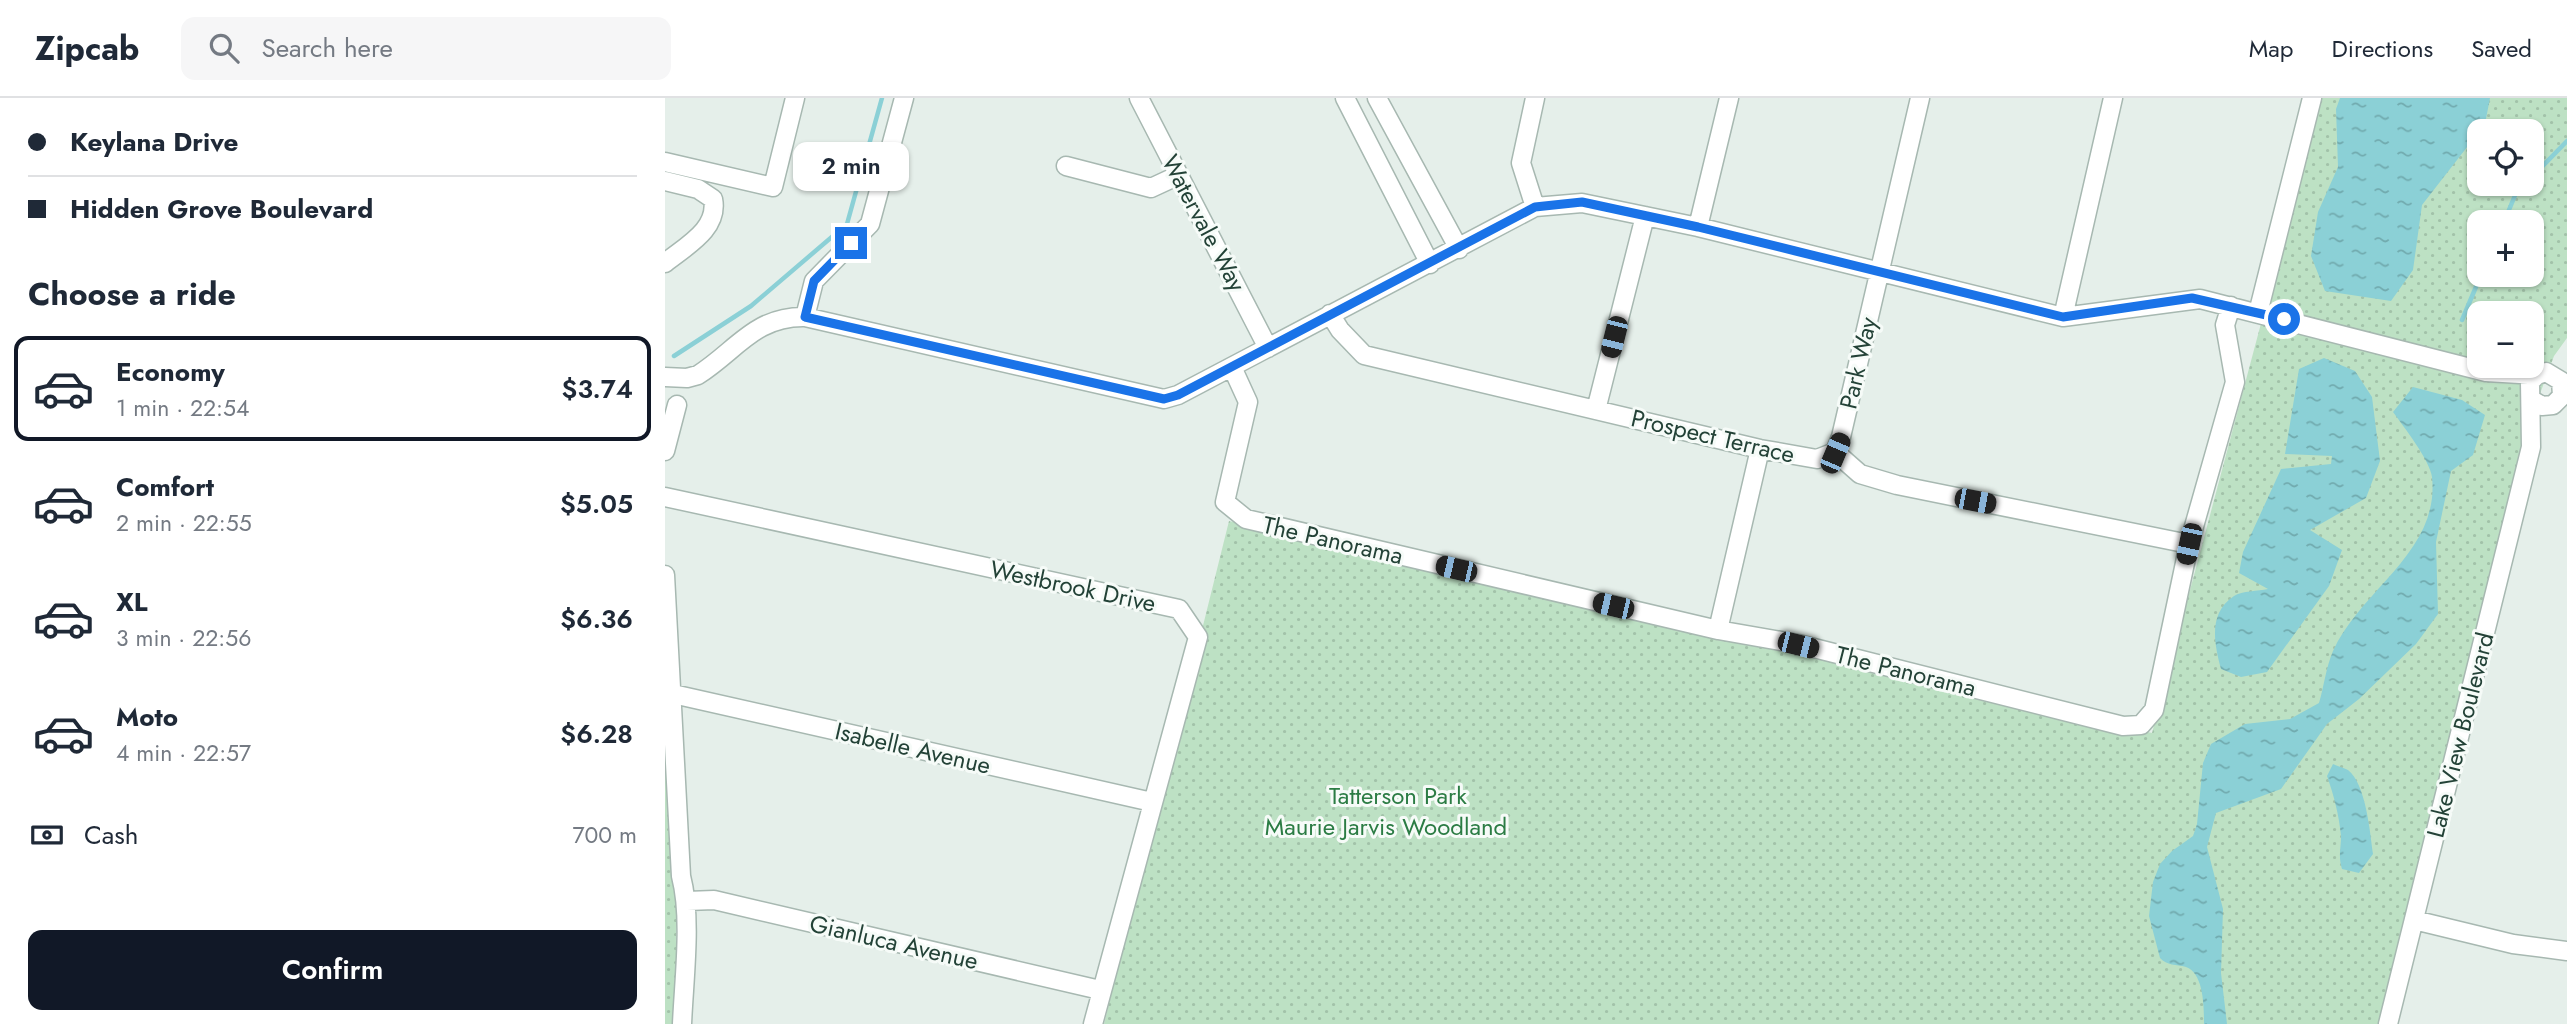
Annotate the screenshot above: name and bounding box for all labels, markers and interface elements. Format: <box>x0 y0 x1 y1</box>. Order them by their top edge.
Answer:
search box <box>181 17 671 80</box>
text: Zipcab <box>35 25 139 72</box>
icon: search <box>205 29 243 67</box>
text: Search here <box>261 29 393 67</box>
text: Map <box>2249 31 2294 66</box>
text: Directions <box>2332 31 2433 66</box>
text: Saved <box>2471 31 2532 66</box>
map controls <box>2467 119 2544 378</box>
button: locate <box>2467 119 2544 196</box>
text: Keylana Drive <box>70 123 238 161</box>
callout: 2 min <box>793 142 909 190</box>
street label: Watervale Way <box>1153 148 1255 298</box>
text: 2 min <box>821 149 881 183</box>
text: Hidden Grove Boulevard <box>70 190 373 228</box>
button: + <box>2467 210 2544 287</box>
route end <box>835 227 867 259</box>
text: Choose a ride <box>28 271 236 317</box>
button: − <box>2467 301 2544 378</box>
route start <box>2268 303 2300 335</box>
street label: Park Way <box>1830 313 1886 412</box>
car <box>1599 314 1630 360</box>
text: Economy <box>116 353 225 391</box>
icon: car <box>32 357 95 420</box>
text: $3.74 <box>562 370 633 408</box>
text: 1 min · 22:54 <box>116 391 249 425</box>
street label: Prospect Terrace <box>1628 400 1798 472</box>
car <box>1818 430 1853 476</box>
text: Comfort <box>116 468 214 506</box>
icon: car <box>32 472 95 535</box>
text: $5.05 <box>560 485 633 523</box>
car <box>1953 487 1998 515</box>
text: 2 min · 22:55 <box>116 506 252 540</box>
street label: The Panorama <box>1259 507 1407 573</box>
car <box>2175 521 2204 567</box>
street label: Westbrook Drive <box>987 551 1159 621</box>
car <box>1434 554 1479 584</box>
text: XL <box>116 583 148 621</box>
icon: car <box>32 587 95 650</box>
car <box>1591 591 1636 621</box>
text: $6.36 <box>560 600 633 638</box>
text: 3 min · 22:56 <box>116 621 251 655</box>
street label: Lake View Boulevard <box>2418 629 2502 841</box>
car <box>1776 630 1821 660</box>
street label: The Panorama <box>1832 637 1980 705</box>
text: Moto <box>116 698 178 736</box>
icon: car <box>32 702 95 765</box>
street label: Isabelle Avenue <box>832 713 994 783</box>
text: $6.28 <box>560 715 633 753</box>
text: 4 min · 22:57 <box>116 736 251 770</box>
park label: Tatterson Park <box>1329 778 1467 813</box>
park label: Maurie Jarvis Woodland <box>1265 809 1507 844</box>
icon: cash <box>28 816 66 854</box>
text: Cash <box>84 816 138 854</box>
text: 700 m <box>572 818 637 852</box>
street label: Gianluca Avenue <box>806 906 982 978</box>
button: Confirm <box>28 930 637 1010</box>

